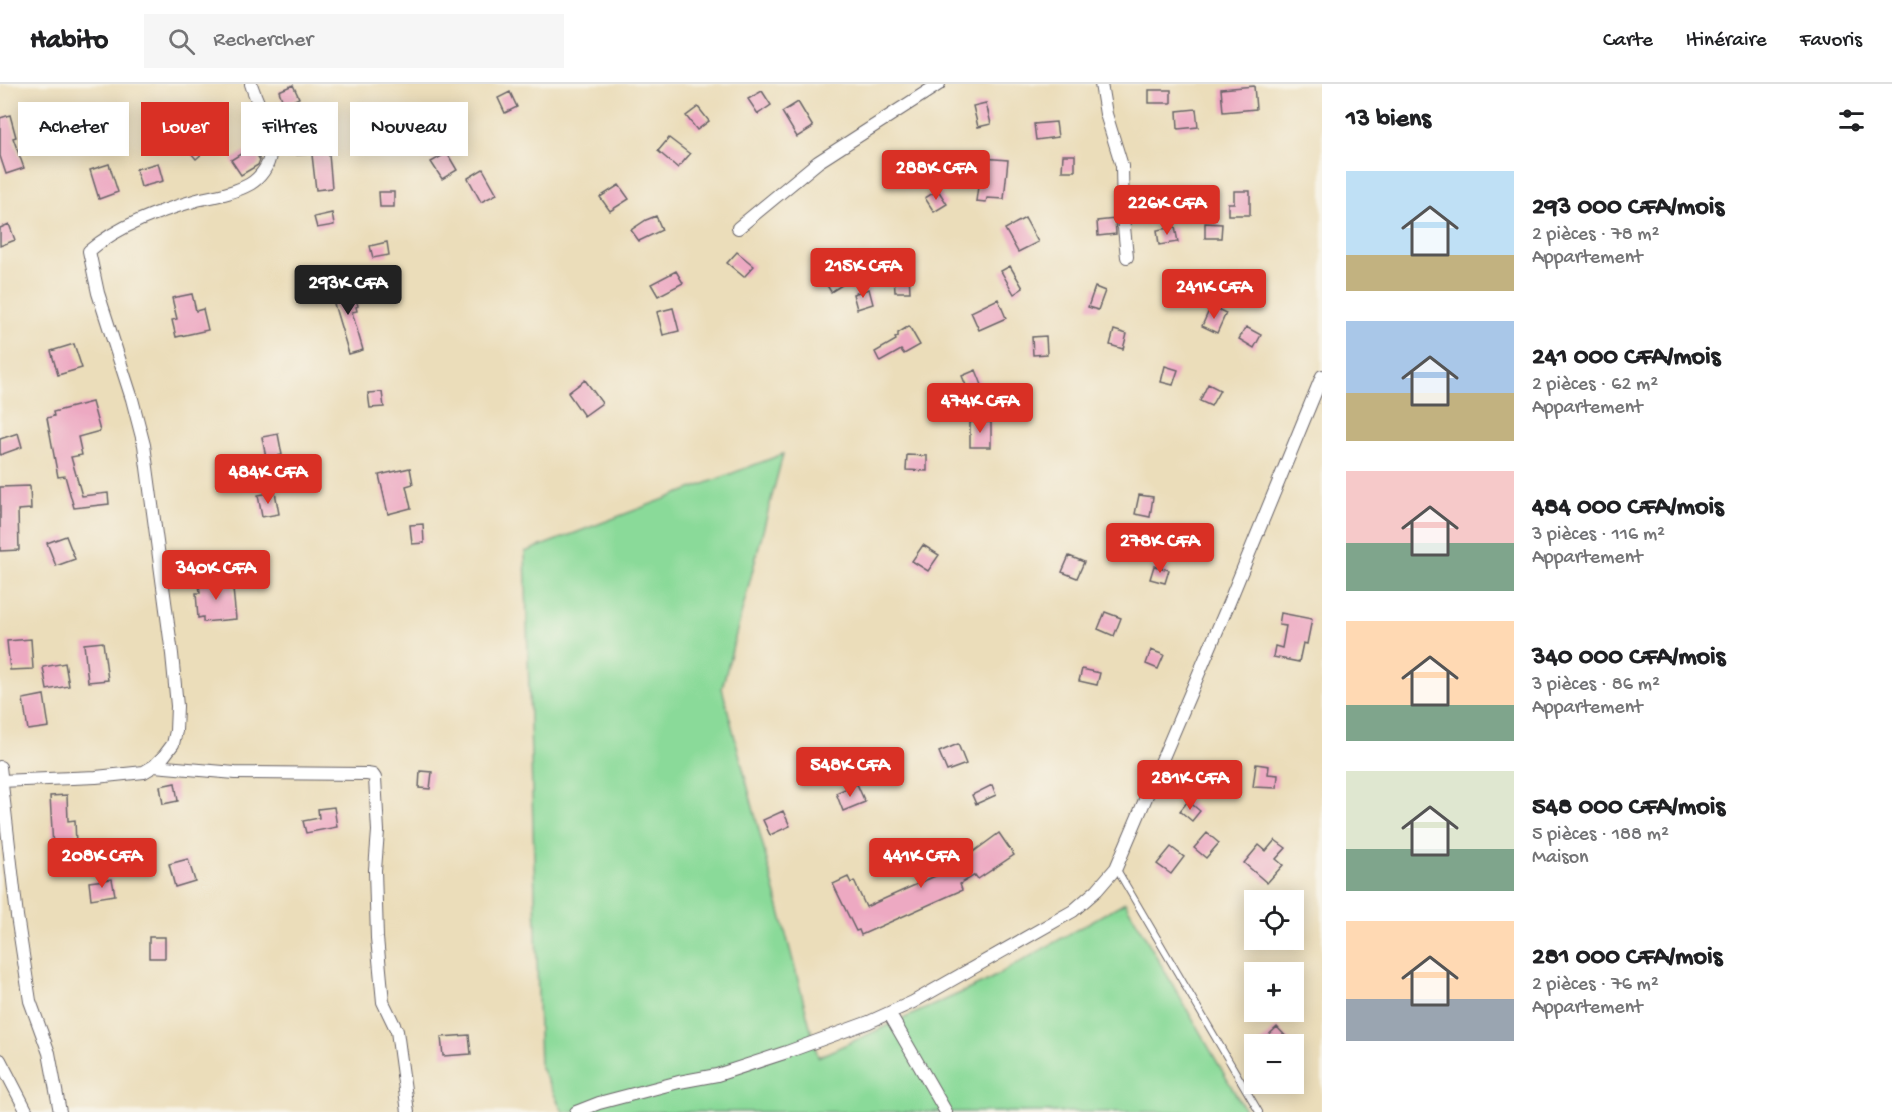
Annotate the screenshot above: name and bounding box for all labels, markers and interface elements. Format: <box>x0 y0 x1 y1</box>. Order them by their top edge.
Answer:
search box <box>144 14 564 68</box>
text: Habito <box>30 25 108 58</box>
icon: search <box>165 25 198 58</box>
text: Rechercher <box>213 28 313 54</box>
text: Carte <box>1603 29 1653 54</box>
text: Itinéraire <box>1686 29 1767 54</box>
text: Favoris <box>1800 29 1862 54</box>
chip: Acheter <box>18 102 129 156</box>
chip: Louer <box>141 102 229 156</box>
chip: Filtres <box>241 102 338 156</box>
chip: Nouveau <box>350 102 468 156</box>
icon: filters <box>1835 104 1868 137</box>
text: 13 biens <box>1346 105 1431 136</box>
pin: 288K CFA <box>874 150 998 201</box>
text: 288K CFA <box>896 158 976 181</box>
pin: 226K CFA <box>1105 185 1229 236</box>
text: 226K CFA <box>1128 193 1206 216</box>
text: 293 000 CFA/mois <box>1532 193 1724 224</box>
icon: home <box>1394 195 1466 267</box>
text: 2 pièces · 78 m² <box>1532 224 1660 247</box>
text: Appartement <box>1532 247 1642 270</box>
pin: 215K CFA <box>801 248 925 299</box>
text: 215K CFA <box>824 256 902 279</box>
pin: 293K CFA <box>286 265 410 316</box>
pin: 241K CFA <box>1152 269 1276 320</box>
text: 293K CFA <box>309 273 387 296</box>
text: 241K CFA <box>1176 277 1252 300</box>
text: 241 000 CFA/mois <box>1532 343 1720 374</box>
icon: home <box>1394 345 1466 417</box>
text: 2 pièces · 62 m² <box>1532 374 1658 397</box>
pin: 474K CFA <box>918 383 1042 434</box>
text: 474K CFA <box>941 391 1019 414</box>
text: Appartement <box>1532 397 1642 420</box>
pin: 484K CFA <box>206 454 330 505</box>
text: 484K CFA <box>229 462 307 485</box>
text: 484 000 CFA/mois <box>1532 493 1724 524</box>
icon: home <box>1394 495 1466 567</box>
pin: 278K CFA <box>1098 523 1222 574</box>
text: 3 pièces · 116 m² <box>1532 524 1665 547</box>
text: 278K CFA <box>1120 531 1200 554</box>
text: Appartement <box>1532 547 1642 570</box>
pin: 340K CFA <box>154 550 278 601</box>
text: 340K CFA <box>176 558 256 581</box>
text: 340 000 CFA/mois <box>1532 643 1725 674</box>
icon: home <box>1394 645 1466 717</box>
text: 3 pièces · 86 m² <box>1532 674 1660 697</box>
text: Appartement <box>1532 697 1642 720</box>
pin: 548K CFA <box>788 747 912 798</box>
text: 548K CFA <box>810 755 890 778</box>
pin: 281K CFA <box>1128 760 1252 811</box>
text: 281K CFA <box>1151 768 1229 791</box>
text: 548 000 CFA/mois <box>1532 793 1725 824</box>
icon: home <box>1394 795 1466 867</box>
text: 5 pièces · 188 m² <box>1532 824 1669 847</box>
pin: 208K CFA <box>40 838 164 889</box>
pin: 441K CFA <box>859 838 983 889</box>
text: 208K CFA <box>62 846 142 869</box>
text: 441K CFA <box>883 846 959 869</box>
text: Maison <box>1532 847 1589 870</box>
map controls <box>1244 890 1304 1094</box>
button: locate <box>1244 890 1304 950</box>
text: 281 000 CFA/mois <box>1532 943 1722 974</box>
icon: home <box>1394 945 1466 1017</box>
button: + <box>1244 962 1304 1022</box>
text: 2 pièces · 76 m² <box>1532 974 1659 997</box>
text: Appartement <box>1532 997 1642 1020</box>
button: − <box>1244 1034 1304 1094</box>

